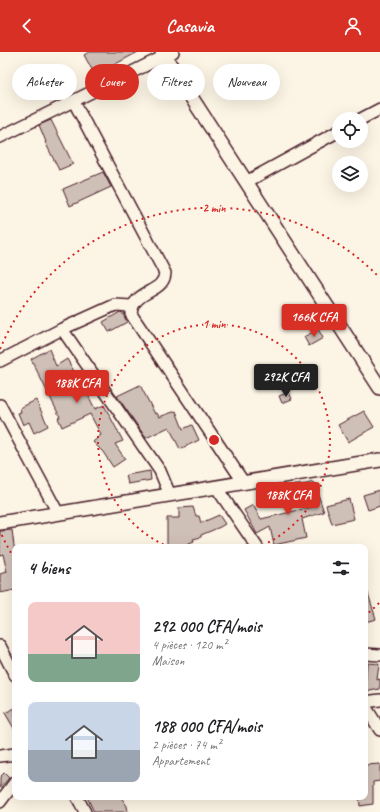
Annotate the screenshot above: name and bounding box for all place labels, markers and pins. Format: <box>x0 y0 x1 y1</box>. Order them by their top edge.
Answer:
pin: 166K CFA <box>273 304 355 338</box>
pin: 292K CFA <box>245 364 327 398</box>
pin: 188K CFA <box>36 370 118 404</box>
centre of rings <box>207 433 221 447</box>
pin: 188K CFA <box>247 482 329 516</box>

